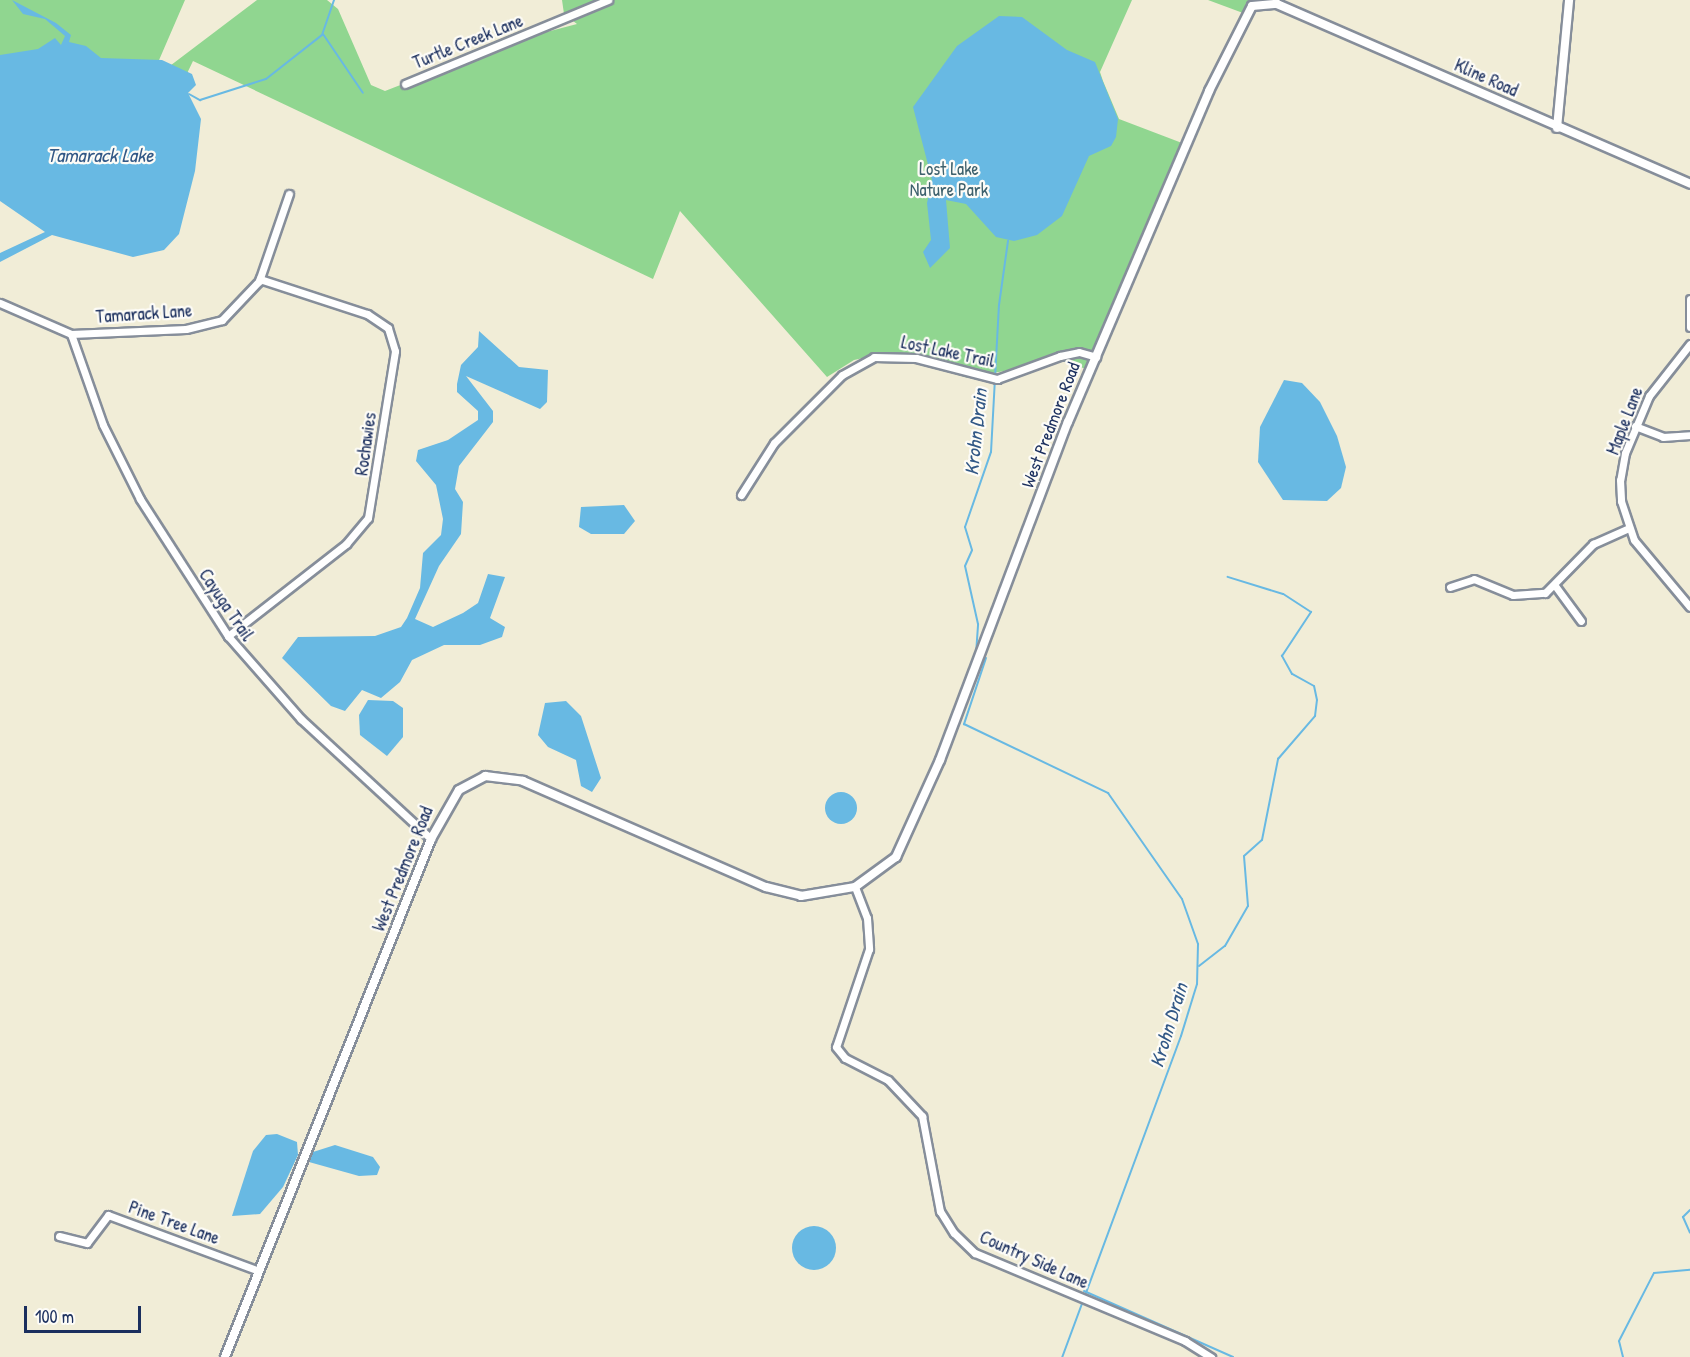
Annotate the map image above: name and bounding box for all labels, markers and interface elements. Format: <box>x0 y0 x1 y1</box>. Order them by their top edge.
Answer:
street label: Turtle Creek Lane <box>410 10 526 74</box>
street label: Kline Road <box>1451 54 1521 102</box>
water label: Tamarack Lake <box>47 142 153 166</box>
park label: Lost Lake Nature Park <box>910 159 988 201</box>
street label: Tamarack Lane <box>95 300 193 328</box>
street label: Lost Lake Trail <box>899 332 997 372</box>
street label: West Predmore Road <box>1017 359 1085 491</box>
street label: Maple Lane <box>1602 384 1648 458</box>
water label: Krohn Drain <box>959 388 991 476</box>
street label: Rochawies <box>351 411 381 477</box>
street label: Cayuga Trail <box>194 565 258 645</box>
street label: West Predmore Road <box>368 804 438 934</box>
water label: Krohn Drain <box>1144 980 1192 1070</box>
street label: Pine Tree Lane <box>126 1197 222 1249</box>
street label: Country Side Lane <box>976 1226 1092 1294</box>
scale bar <box>27 1294 144 1332</box>
text: 100 m <box>35 1304 74 1329</box>

